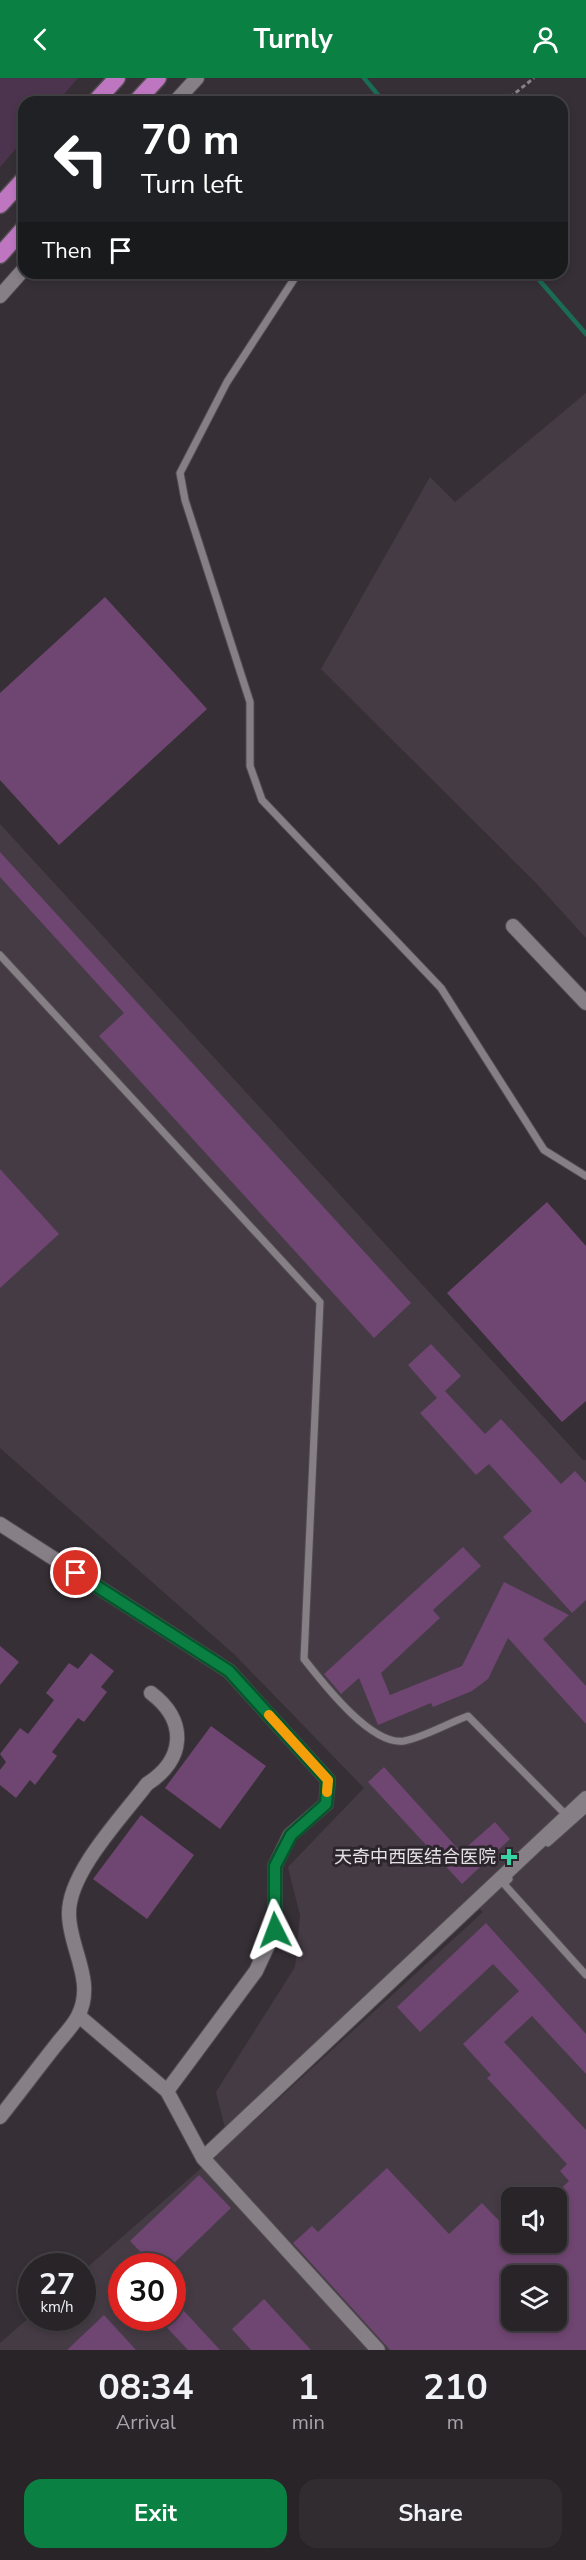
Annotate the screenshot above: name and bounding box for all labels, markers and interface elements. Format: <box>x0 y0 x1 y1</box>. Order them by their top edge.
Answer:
text: Turnly <box>253 21 333 58</box>
icon: back <box>24 23 57 56</box>
icon: person <box>529 23 562 56</box>
text: 70 m <box>141 112 240 169</box>
icon: left <box>42 120 120 198</box>
text: Turn left <box>141 166 242 203</box>
icon: arrive <box>104 234 137 267</box>
text: Then <box>42 236 92 266</box>
pin <box>50 1547 101 1598</box>
icon: arrive <box>59 1556 92 1589</box>
place label: 天奇中西医结合医院 <box>334 1845 496 1869</box>
marker: 天奇中西医结合医院 <box>500 1848 518 1866</box>
position arrow <box>243 1898 307 1962</box>
map controls <box>501 2187 567 2331</box>
button: sound <box>501 2187 567 2253</box>
speed limit sign: 30 <box>108 2253 186 2331</box>
text: 27 <box>39 2264 75 2305</box>
button: layers <box>501 2265 567 2331</box>
text: km/h <box>40 2297 74 2317</box>
text: 08:34 <box>98 2363 194 2412</box>
text: 1 <box>297 2363 319 2412</box>
text: 210 <box>423 2363 488 2412</box>
text: Arrival <box>116 2409 176 2436</box>
text: min <box>292 2409 325 2436</box>
text: m <box>447 2409 464 2436</box>
button: Exit <box>24 2479 287 2548</box>
button: Share <box>299 2479 562 2548</box>

